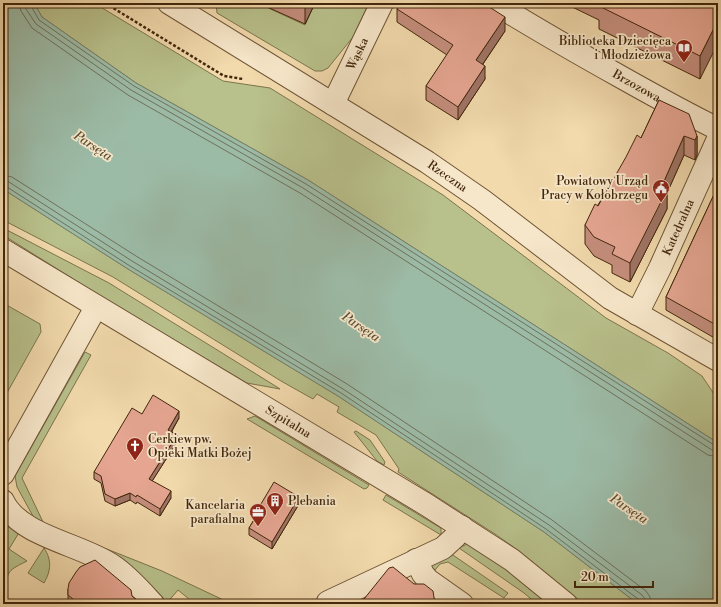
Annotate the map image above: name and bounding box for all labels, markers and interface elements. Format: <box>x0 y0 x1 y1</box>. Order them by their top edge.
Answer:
street label: Wąska <box>343 34 372 73</box>
place label: Biblioteka Dziecięca i Młodzieżowa <box>558 34 672 63</box>
library icon: Biblioteka Dziecięca i Młodzieżowa <box>674 38 694 63</box>
street label: Brzozowa <box>609 66 664 106</box>
water label: Parsęta <box>70 127 116 165</box>
street label: Rzeczna <box>425 157 471 196</box>
place label: Powiatowy Urząd Pracy w Kołobrzegu <box>541 174 648 203</box>
public building icon: Powiatowy Urząd Pracy w Kołobrzegu <box>651 178 671 203</box>
street label: Katedralna <box>659 196 698 258</box>
water label: Parsęta <box>338 308 384 346</box>
street label: Szpitalna <box>263 402 315 442</box>
place label: Cerkiew pw. Opieki Matki Bożej <box>148 432 252 461</box>
church icon: Cerkiew pw. Opieki Matki Bożej <box>125 436 145 461</box>
water label: Parsęta <box>606 490 652 528</box>
building icon: Plebania <box>265 491 285 516</box>
place label: Plebania <box>288 494 337 509</box>
place label: Kancelaria parafialna <box>185 498 246 527</box>
office icon: Kancelaria parafialna <box>248 502 268 527</box>
scale bar <box>575 563 653 589</box>
text: 20 m <box>581 570 609 585</box>

